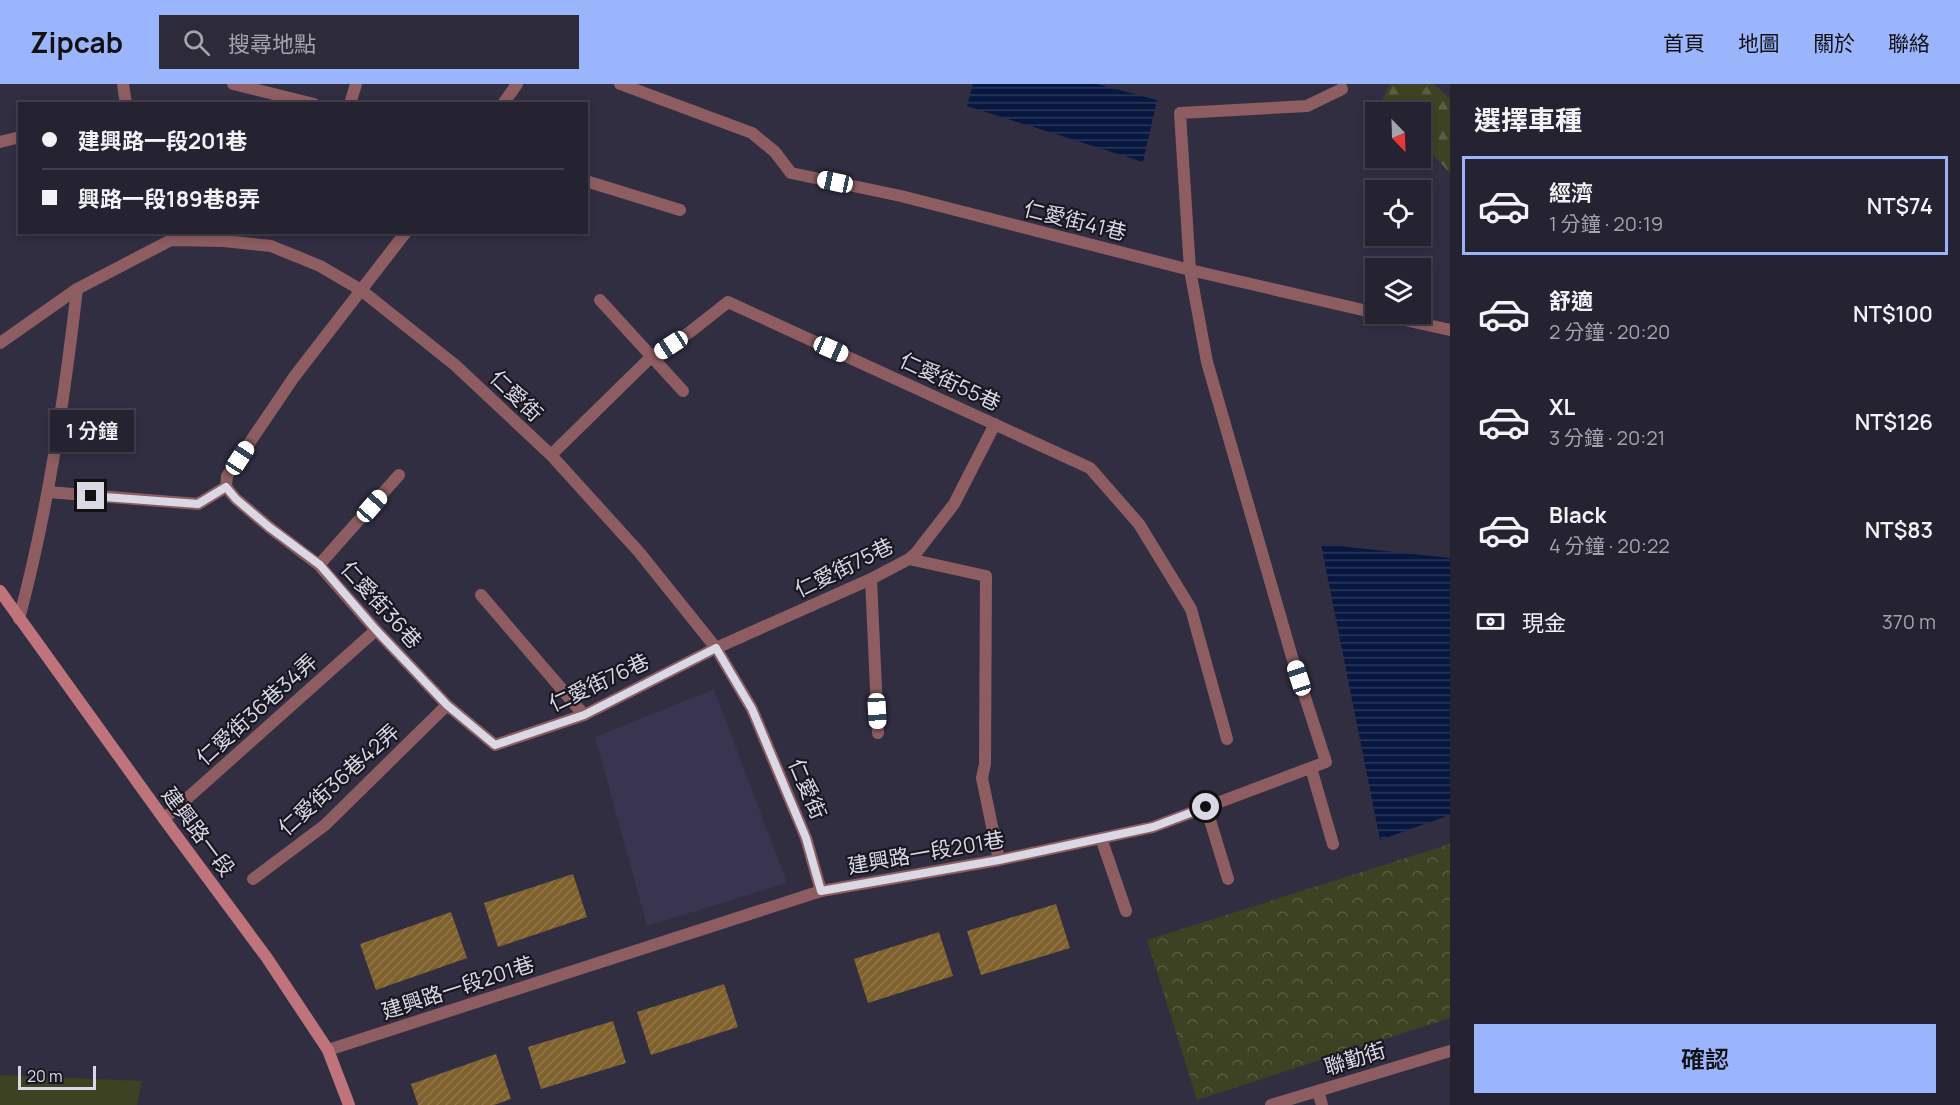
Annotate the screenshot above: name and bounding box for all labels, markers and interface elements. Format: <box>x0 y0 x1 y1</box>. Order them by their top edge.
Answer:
search box <box>159 15 579 69</box>
text: Zipcab <box>30 23 123 61</box>
icon: search <box>180 26 213 59</box>
text: 搜尋地點 <box>228 29 316 59</box>
text: 首頁 <box>1663 29 1705 57</box>
text: 地圖 <box>1738 29 1780 57</box>
text: 關於 <box>1813 29 1855 57</box>
text: 聯絡 <box>1888 29 1930 57</box>
text: 選擇車種 <box>1474 101 1582 138</box>
north arrow <box>1365 102 1431 168</box>
map controls <box>1365 102 1431 324</box>
text: 建興路一段201巷 <box>78 126 247 156</box>
car <box>816 169 854 195</box>
text: 經濟 <box>1549 178 1593 208</box>
icon: car <box>1477 179 1531 233</box>
button: locate <box>1365 180 1431 246</box>
text: 興路一段189巷8弄 <box>78 184 260 214</box>
text: NT$74 <box>1867 191 1933 221</box>
street label: 仁愛街41巷 <box>1021 194 1129 246</box>
text: 1 分鐘 · 20:19 <box>1549 210 1663 237</box>
button: layers <box>1365 258 1431 324</box>
text: 舒適 <box>1549 286 1593 316</box>
icon: car <box>1477 287 1531 341</box>
text: NT$100 <box>1853 299 1933 329</box>
text: 2 分鐘 · 20:20 <box>1549 318 1670 345</box>
car <box>651 328 691 362</box>
car <box>811 333 851 365</box>
street label: 仁愛街55巷 <box>895 346 1005 417</box>
street label: 仁愛街 <box>484 363 549 427</box>
text: XL <box>1549 392 1575 422</box>
icon: car <box>1477 395 1531 449</box>
text: NT$126 <box>1855 407 1933 437</box>
callout: 1 分鐘 <box>49 409 133 451</box>
text: 1 分鐘 <box>66 417 118 444</box>
text: 3 分鐘 · 20:21 <box>1549 424 1665 451</box>
car <box>223 438 257 478</box>
route end <box>77 482 104 509</box>
car <box>353 487 391 525</box>
text: Black <box>1549 500 1606 530</box>
icon: car <box>1477 503 1531 557</box>
text: NT$83 <box>1865 515 1933 545</box>
street label: 仁愛街75巷 <box>789 531 898 603</box>
text: 4 分鐘 · 20:22 <box>1549 532 1670 559</box>
street label: 仁愛街36巷 <box>335 555 428 654</box>
icon: cash <box>1474 605 1507 638</box>
text: 現金 <box>1522 608 1566 638</box>
text: 370 m <box>1882 608 1936 635</box>
street label: 仁愛街36巷34弄 <box>190 647 323 771</box>
street label: 仁愛街76巷 <box>544 647 653 718</box>
car <box>1285 658 1313 698</box>
car <box>867 693 887 729</box>
street label: 仁愛街36巷42弄 <box>272 717 405 841</box>
street label: 仁愛街 <box>783 754 833 823</box>
street label: 建興路一段 <box>156 781 242 882</box>
route start <box>1192 793 1219 820</box>
street label: 建興路一段201巷 <box>845 824 1007 880</box>
street label: 建興路一段201巷 <box>378 949 538 1025</box>
button: 確認 <box>1474 1024 1936 1093</box>
street label: 聯勤街 <box>1320 1035 1389 1081</box>
scale bar <box>18 1063 96 1090</box>
text: 20 m <box>27 1065 63 1087</box>

